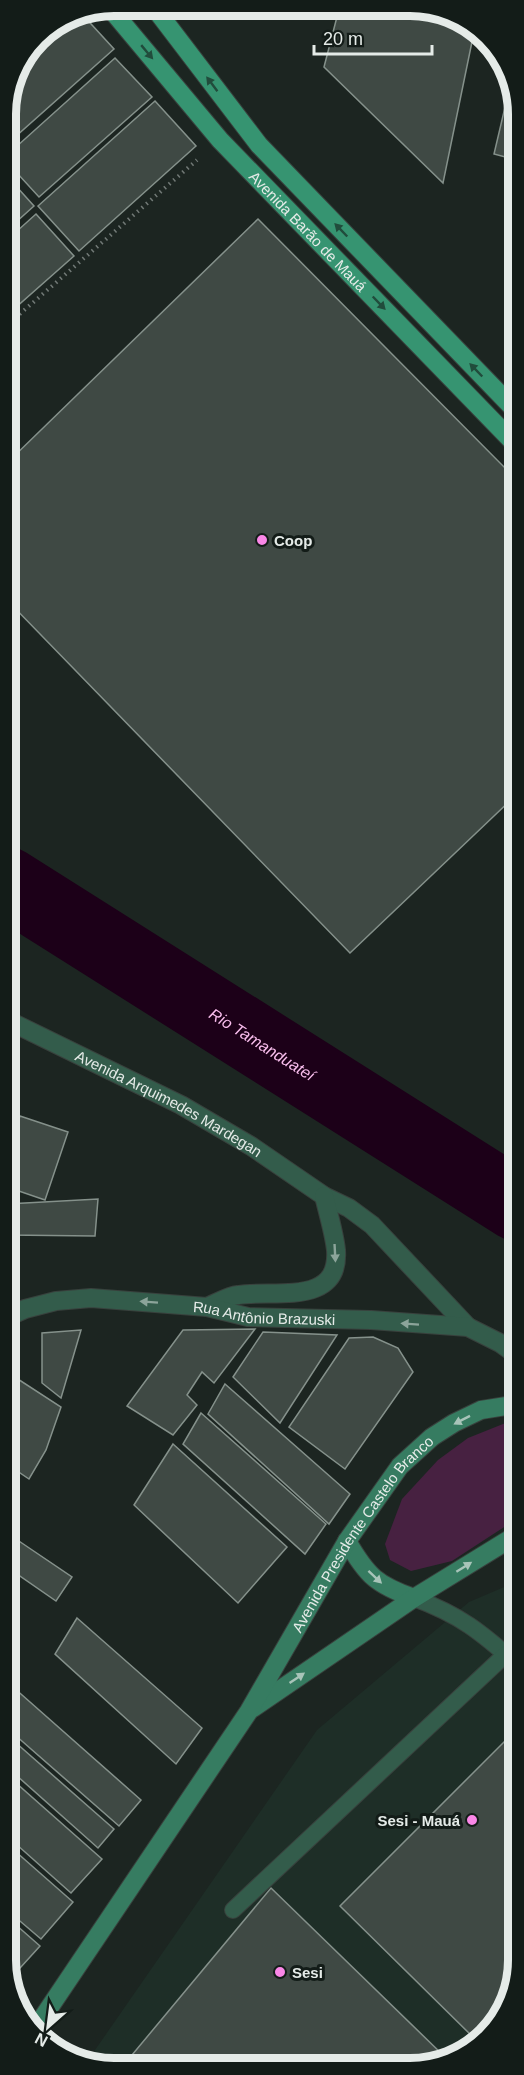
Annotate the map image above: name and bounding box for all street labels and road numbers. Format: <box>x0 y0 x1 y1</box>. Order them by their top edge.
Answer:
street label: Avenida Barão de Mauá <box>246 167 371 295</box>
street label: Avenida Arquimedes Mardegan <box>73 1046 266 1160</box>
street label: Rua Antônio Brazuski <box>192 1297 336 1328</box>
street label: Avenida Presidente Castelo Branco <box>288 1432 436 1635</box>

